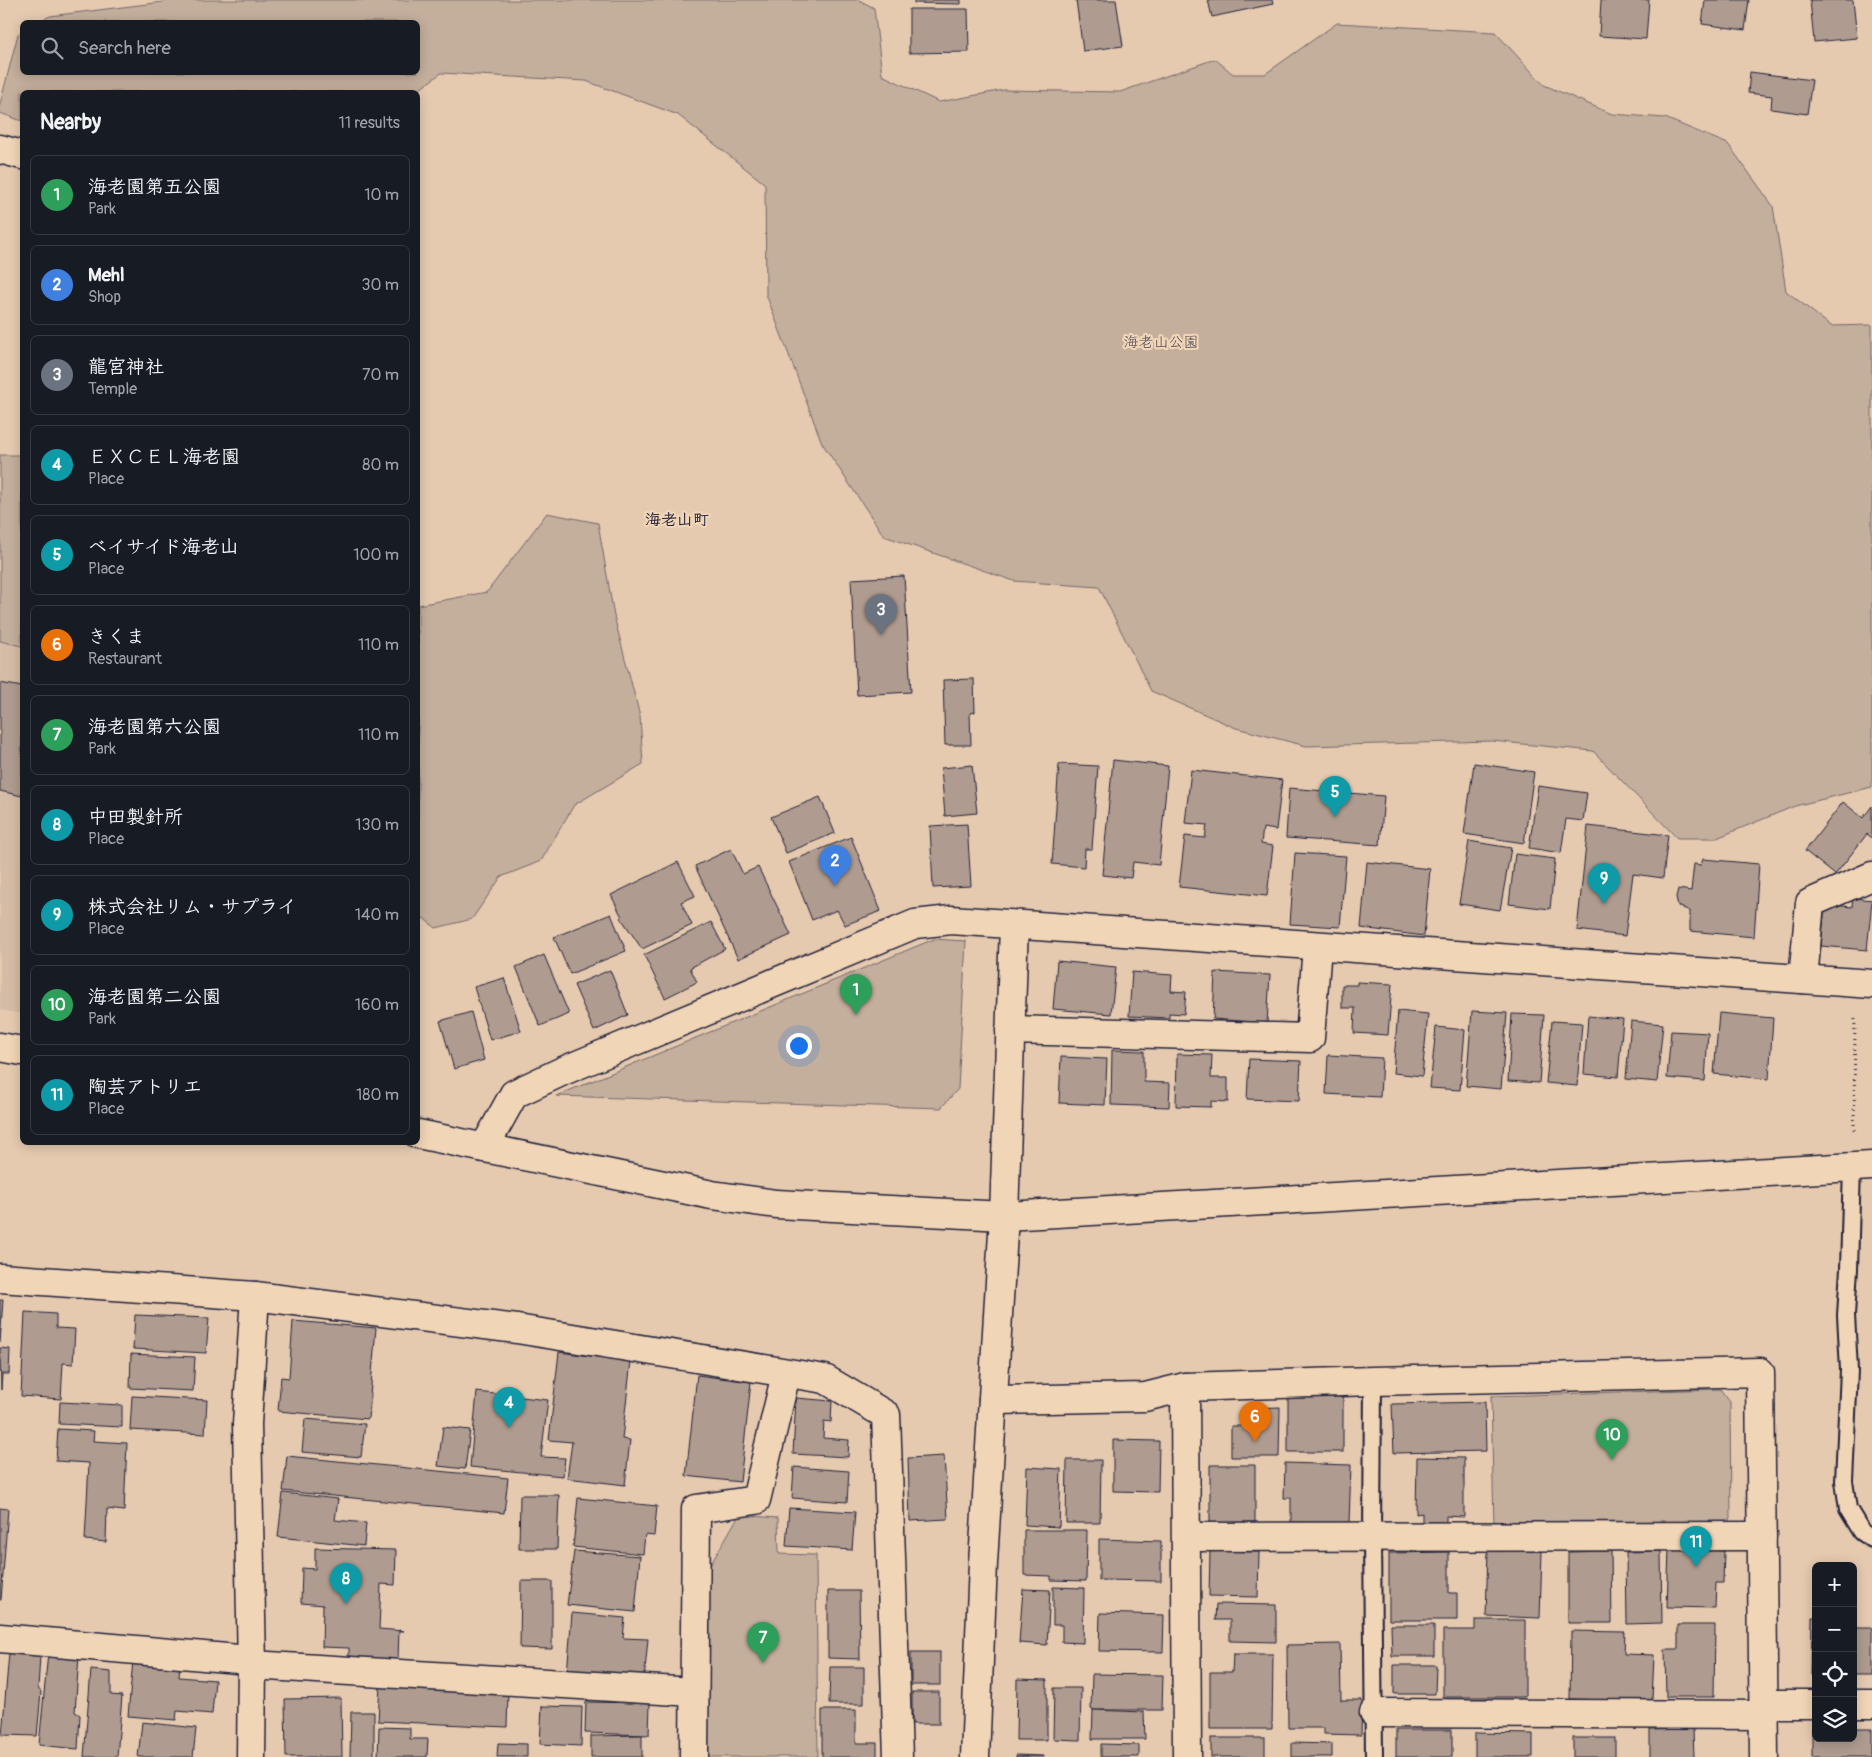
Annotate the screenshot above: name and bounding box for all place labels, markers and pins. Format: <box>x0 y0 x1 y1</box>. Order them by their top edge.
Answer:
pin: 3 <box>865 594 897 635</box>
pin: 5 <box>1319 776 1351 817</box>
pin: 2 <box>819 845 851 886</box>
pin: 9 <box>1588 863 1620 904</box>
pin: 1 <box>840 974 872 1015</box>
pin: 4 <box>493 1387 525 1428</box>
pin: 6 <box>1239 1401 1271 1442</box>
pin: 10 <box>1596 1419 1628 1460</box>
pin: 11 <box>1680 1526 1712 1567</box>
pin: 8 <box>330 1563 362 1604</box>
pin: 7 <box>747 1622 779 1663</box>

